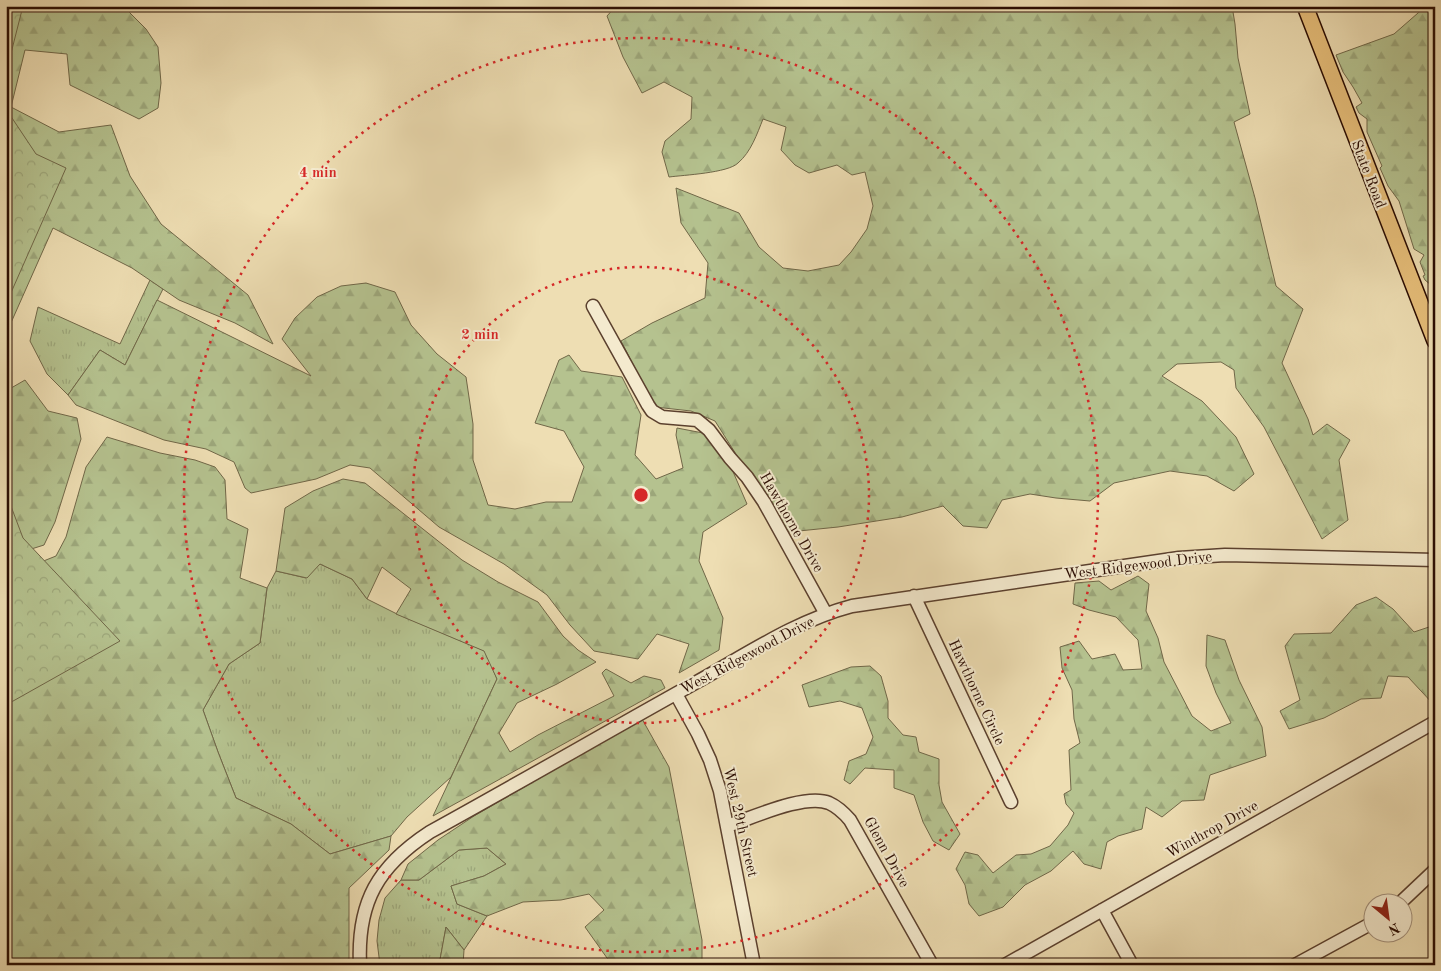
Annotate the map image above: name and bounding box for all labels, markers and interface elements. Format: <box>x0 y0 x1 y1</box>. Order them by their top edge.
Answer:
street label: State Road <box>1348 138 1388 211</box>
text: 4 min <box>299 166 337 181</box>
text: 2 min <box>461 328 499 343</box>
street label: Hawthorne Drive <box>756 470 825 575</box>
centre of rings <box>632 486 650 504</box>
street label: West Ridgewood Drive <box>1063 550 1213 583</box>
street label: West Ridgewood Drive <box>678 615 817 698</box>
street label: Hawthorne Circle <box>945 638 1007 748</box>
street label: West 29th Street <box>720 766 759 879</box>
street label: Winthrop Drive <box>1164 799 1261 862</box>
street label: Glenn Drive <box>860 815 911 891</box>
north arrow <box>1364 894 1414 944</box>
text: N <box>1385 920 1402 937</box>

